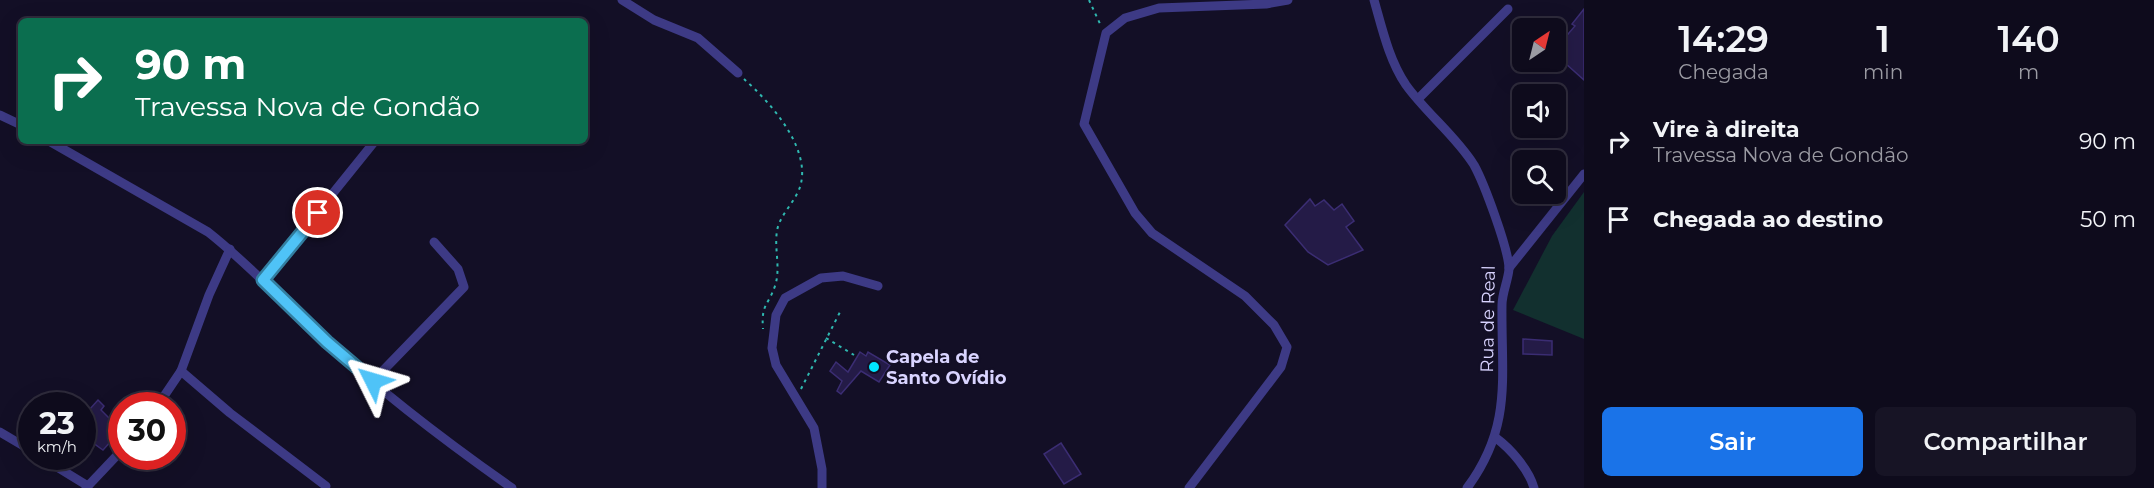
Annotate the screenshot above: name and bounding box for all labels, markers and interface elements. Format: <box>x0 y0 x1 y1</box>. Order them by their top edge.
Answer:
text: 14:29 <box>1678 17 1769 61</box>
text: 1 <box>1876 17 1890 61</box>
text: 140 <box>1997 17 2060 61</box>
north arrow <box>1512 18 1566 72</box>
map controls <box>1512 18 1566 204</box>
text: 90 m <box>135 38 246 90</box>
icon: right <box>36 42 114 120</box>
text: Chegada <box>1678 60 1769 84</box>
text: min <box>1863 60 1903 84</box>
text: m <box>2018 60 2039 84</box>
button: sound <box>1512 84 1566 138</box>
text: Travessa Nova de Gondão <box>135 90 480 123</box>
text: Vire à direita <box>1653 116 1800 143</box>
icon: right <box>1602 125 1635 158</box>
text: 90 m <box>2079 128 2136 155</box>
text: Travessa Nova de Gondão <box>1653 143 1908 167</box>
button: search <box>1512 150 1566 204</box>
pin <box>292 187 343 238</box>
icon: arrive <box>301 196 334 229</box>
icon: arrive <box>1602 203 1635 236</box>
text: Chegada ao destino <box>1653 206 1883 233</box>
text: 50 m <box>2080 206 2136 233</box>
street label: Rua de Real <box>1476 265 1500 373</box>
place label: Capela de Santo Ovídio <box>886 346 1007 389</box>
position arrow <box>341 349 405 413</box>
marker: Capela de Santo Ovídio <box>867 360 881 374</box>
speed limit sign: 30 <box>108 392 186 470</box>
text: 23 <box>39 405 75 442</box>
button: Sair <box>1602 407 1863 476</box>
button: Compartilhar <box>1875 407 2136 476</box>
text: km/h <box>37 437 77 456</box>

